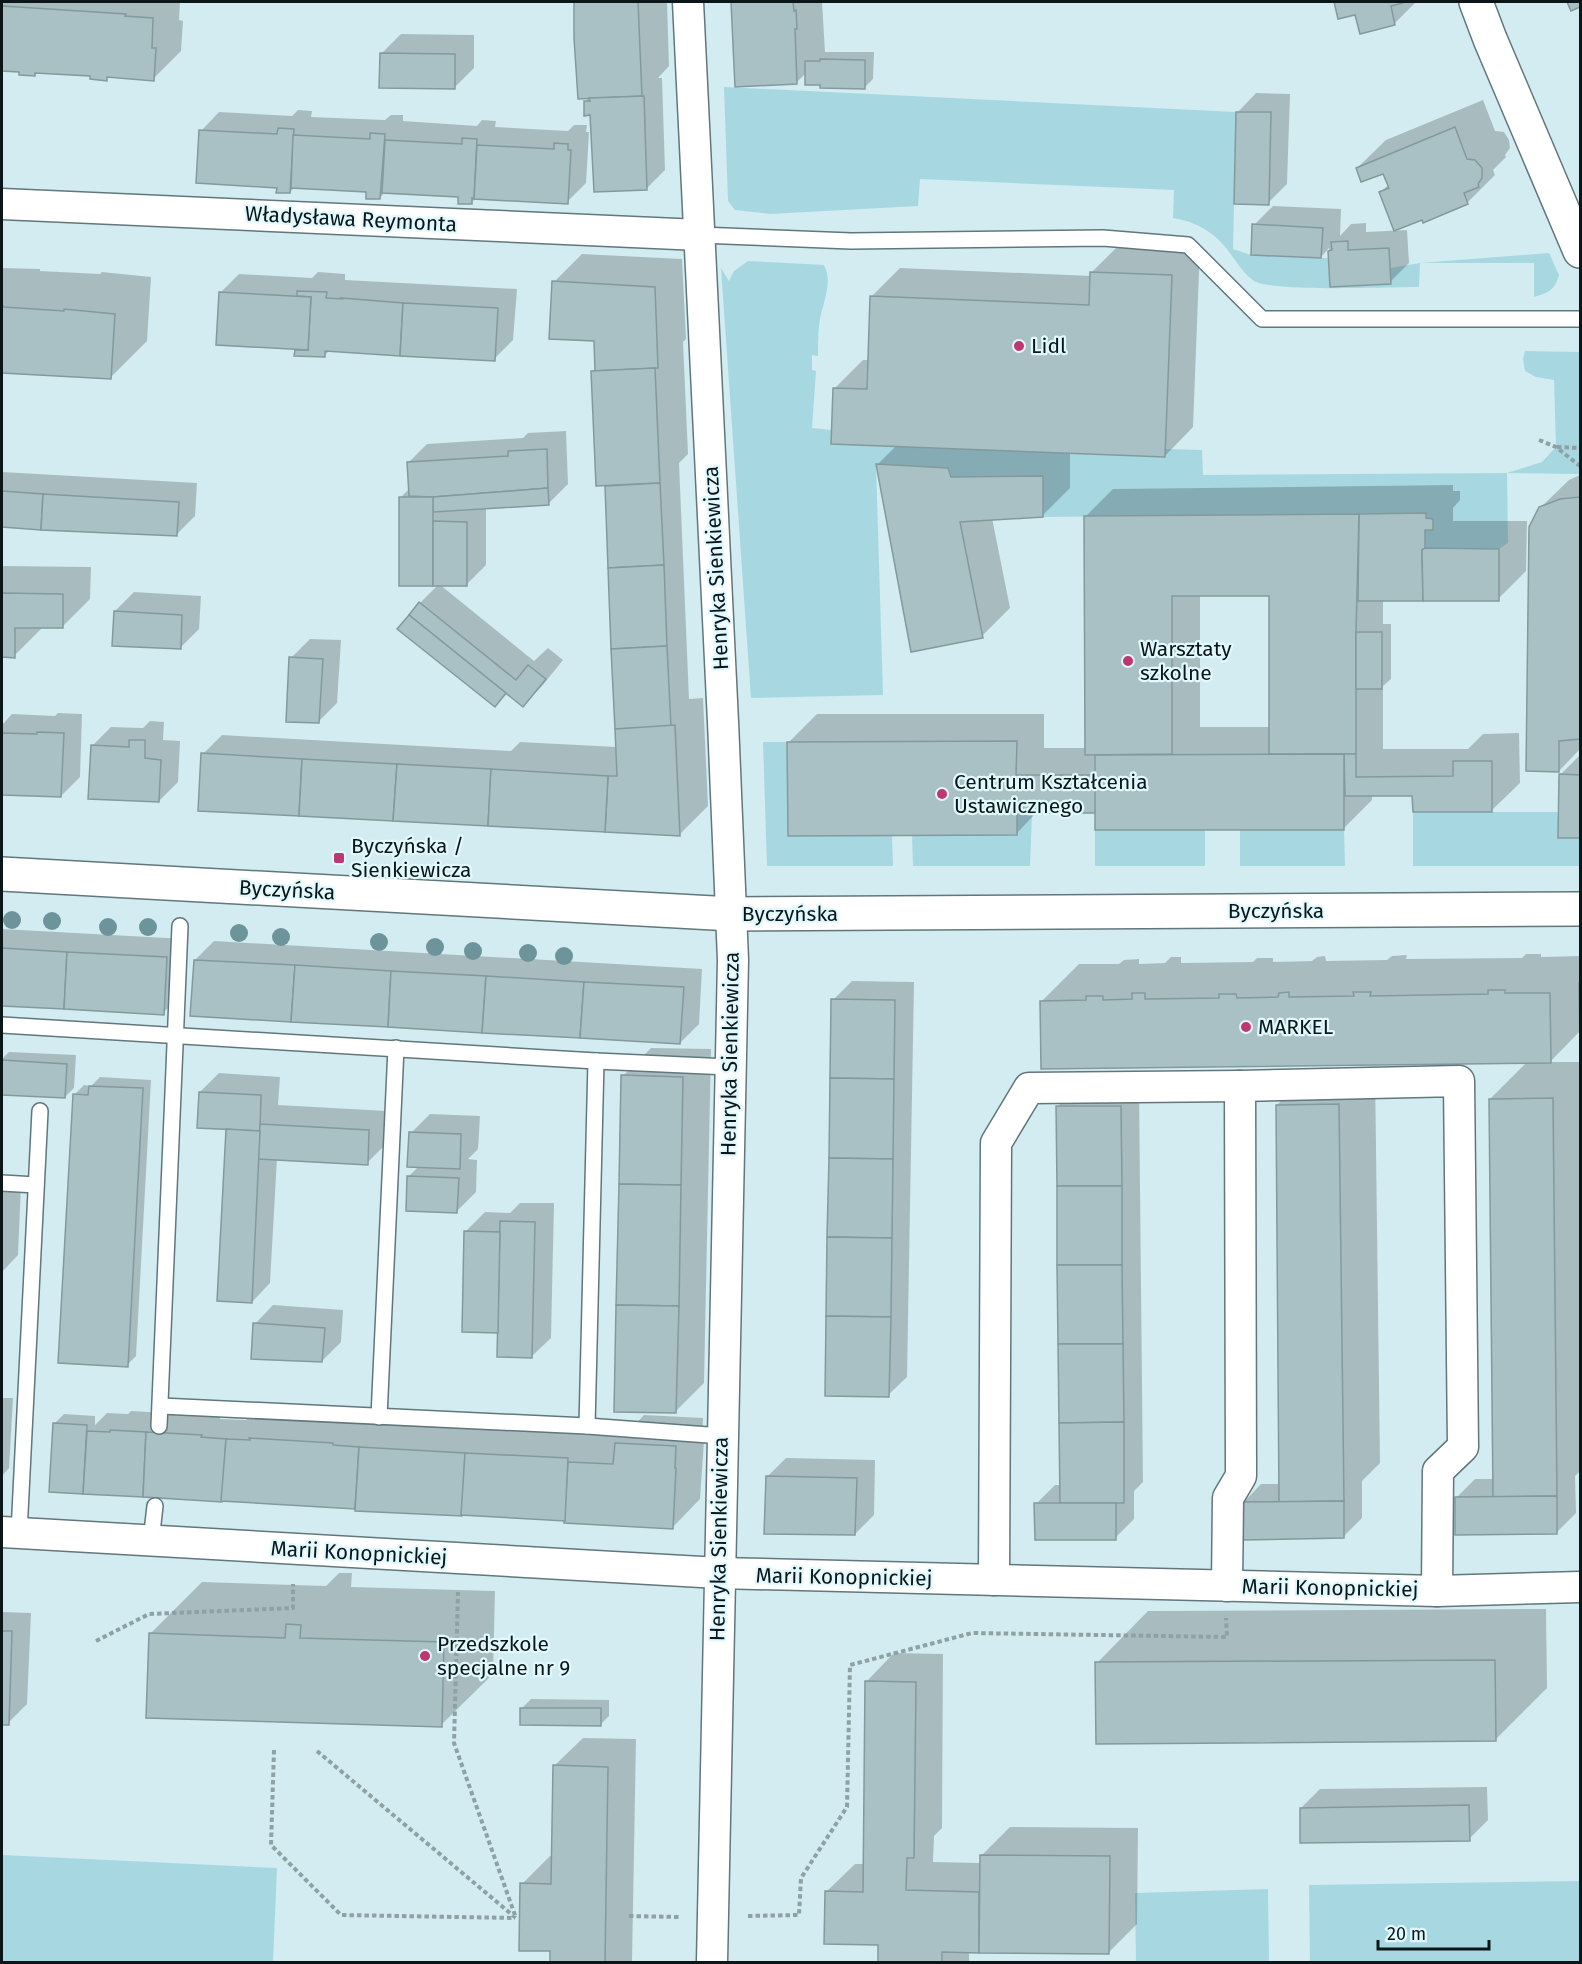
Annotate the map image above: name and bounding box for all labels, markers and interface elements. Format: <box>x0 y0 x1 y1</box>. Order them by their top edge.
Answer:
street label: Władysława Reymonta <box>244 200 458 238</box>
place label: Lidl <box>1031 333 1066 359</box>
marker: Lidl <box>1012 339 1026 353</box>
street label: Henryka Sienkiewicza <box>698 465 734 671</box>
place label: Warsztaty szkolne <box>1140 636 1232 686</box>
marker: Warsztaty szkolne <box>1121 654 1135 668</box>
place label: Centrum Kształcenia Ustawicznego <box>954 769 1148 819</box>
marker: Centrum Kształcenia Ustawicznego <box>935 787 949 801</box>
place label: Byczyńska / Sienkiewicza <box>351 833 472 883</box>
marker: Byczyńska / Sienkiewicza <box>332 851 346 865</box>
street label: Byczyńska <box>238 874 336 906</box>
street label: Byczyńska <box>1228 898 1324 924</box>
street label: Byczyńska <box>742 901 838 927</box>
street label: Henryka Sienkiewicza <box>715 952 745 1156</box>
place label: MARKEL <box>1258 1014 1334 1040</box>
marker: MARKEL <box>1239 1020 1253 1034</box>
street label: Henryka Sienkiewicza <box>704 1437 734 1641</box>
street label: Marii Konopnickiej <box>270 1535 448 1571</box>
street label: Marii Konopnickiej <box>755 1562 933 1592</box>
street label: Marii Konopnickiej <box>1241 1573 1419 1603</box>
place label: Przedszkole specjalne nr 9 <box>437 1631 570 1681</box>
marker: Przedszkole specjalne nr 9 <box>418 1649 432 1663</box>
scale bar <box>1378 1913 1489 1951</box>
text: 20 m <box>1387 1923 1426 1945</box>

